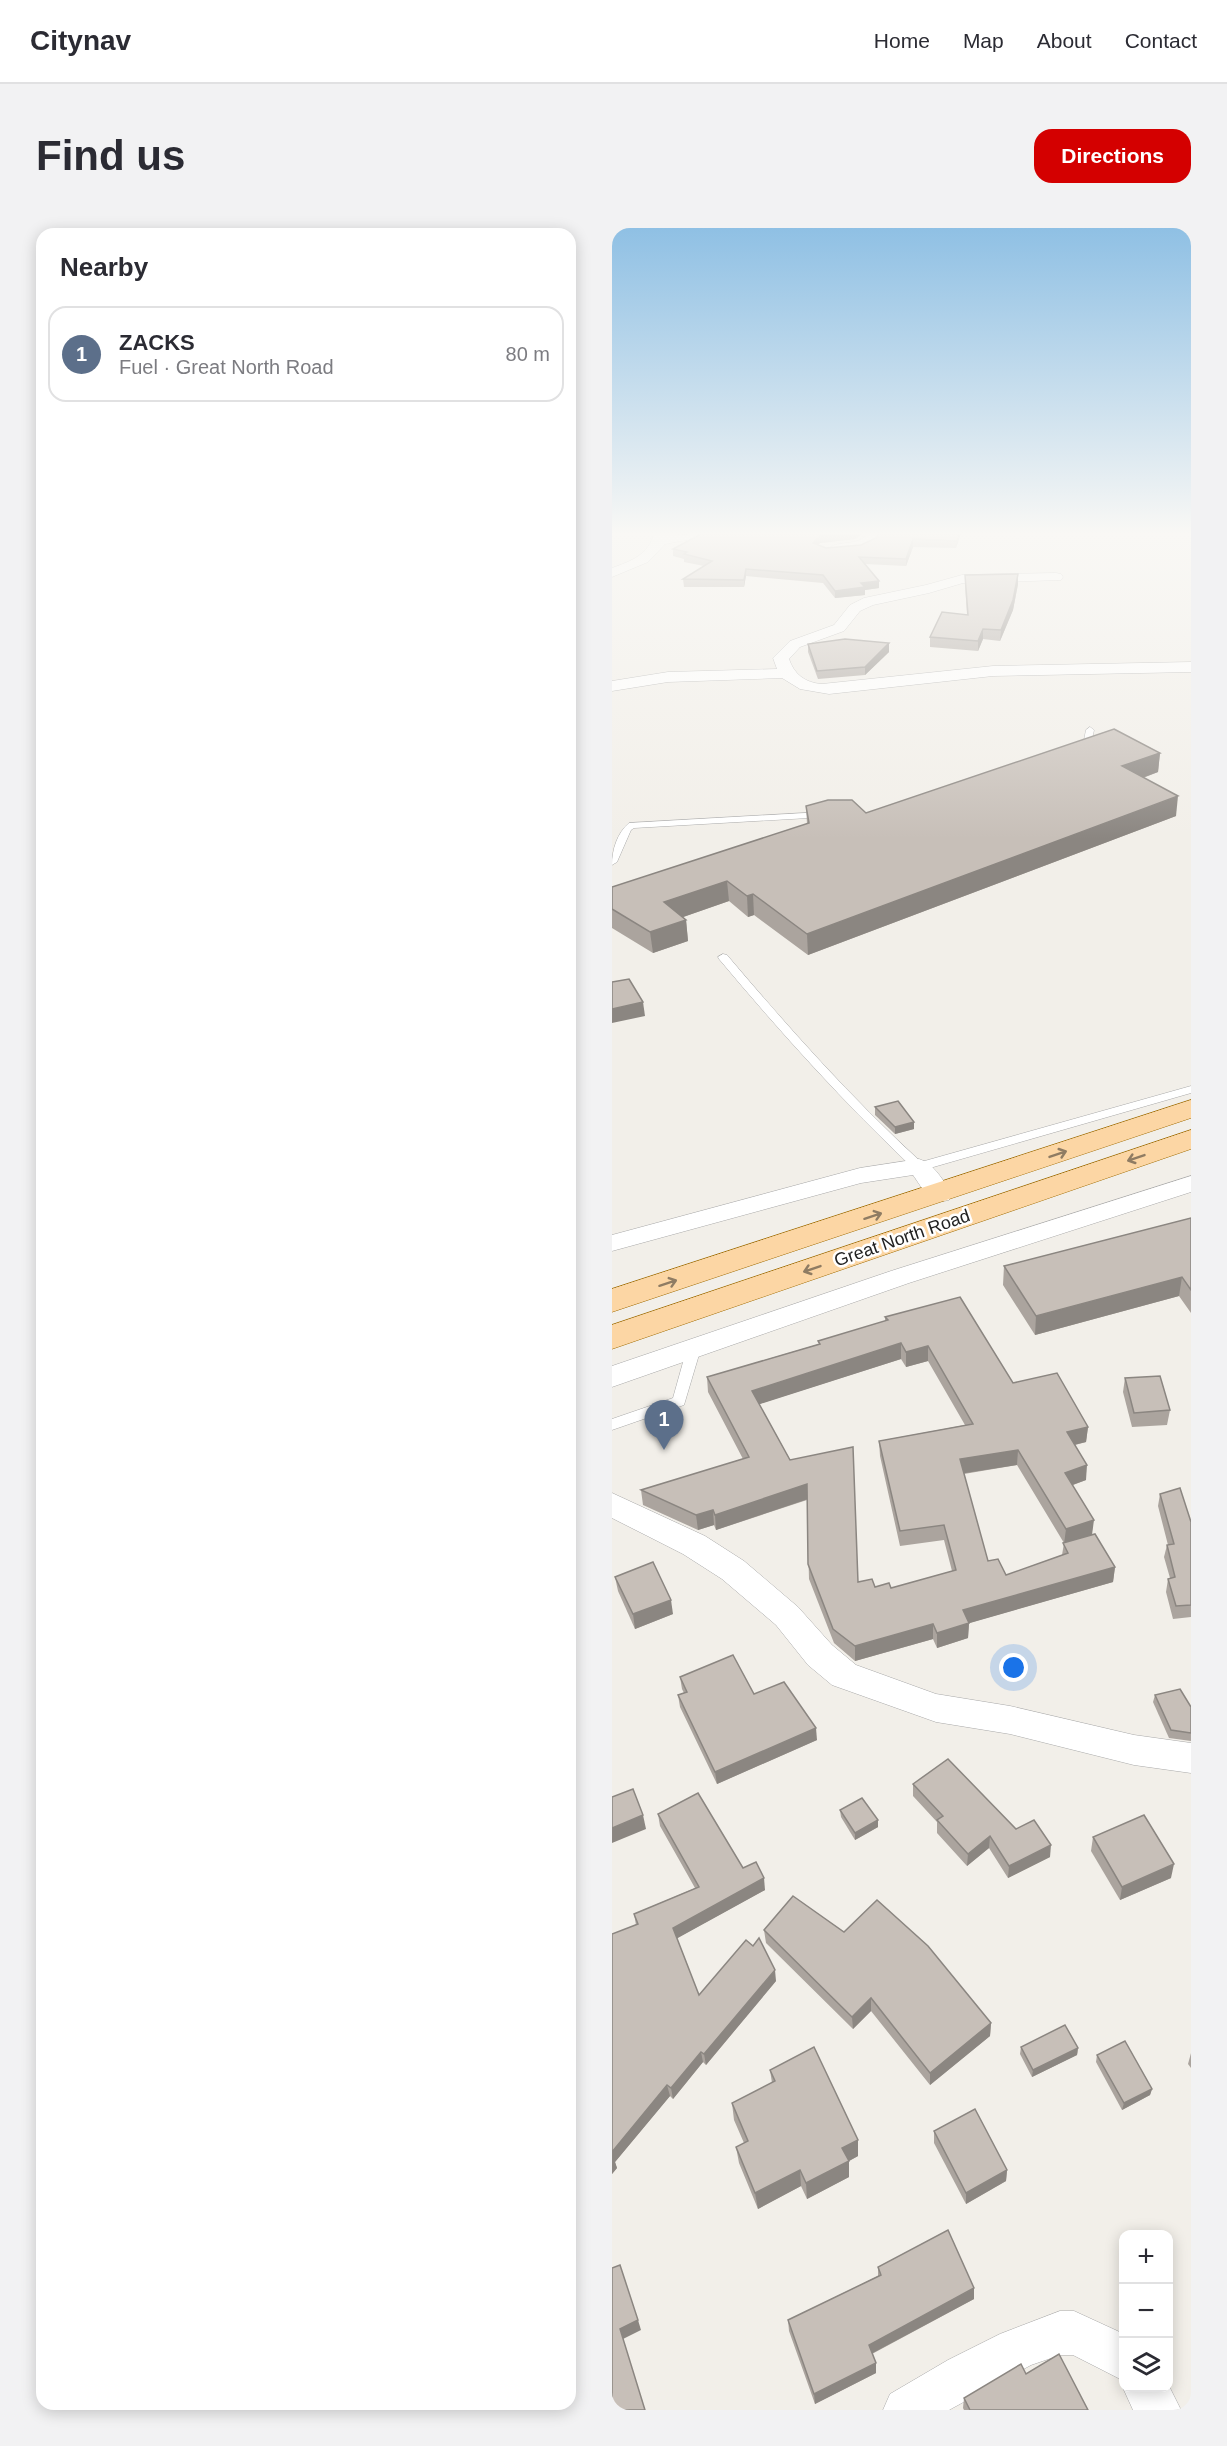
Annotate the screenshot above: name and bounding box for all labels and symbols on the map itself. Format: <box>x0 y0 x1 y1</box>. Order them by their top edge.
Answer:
one-way arrow <box>1048 1148 1067 1159</box>
one-way arrow <box>1127 1154 1146 1165</box>
street label: Great North Road <box>832 1205 972 1271</box>
one-way arrow <box>863 1209 882 1220</box>
one-way arrow <box>803 1264 822 1275</box>
one-way arrow <box>658 1276 677 1287</box>
pin: 1 <box>644 1400 684 1450</box>
your location <box>999 1653 1028 1682</box>

